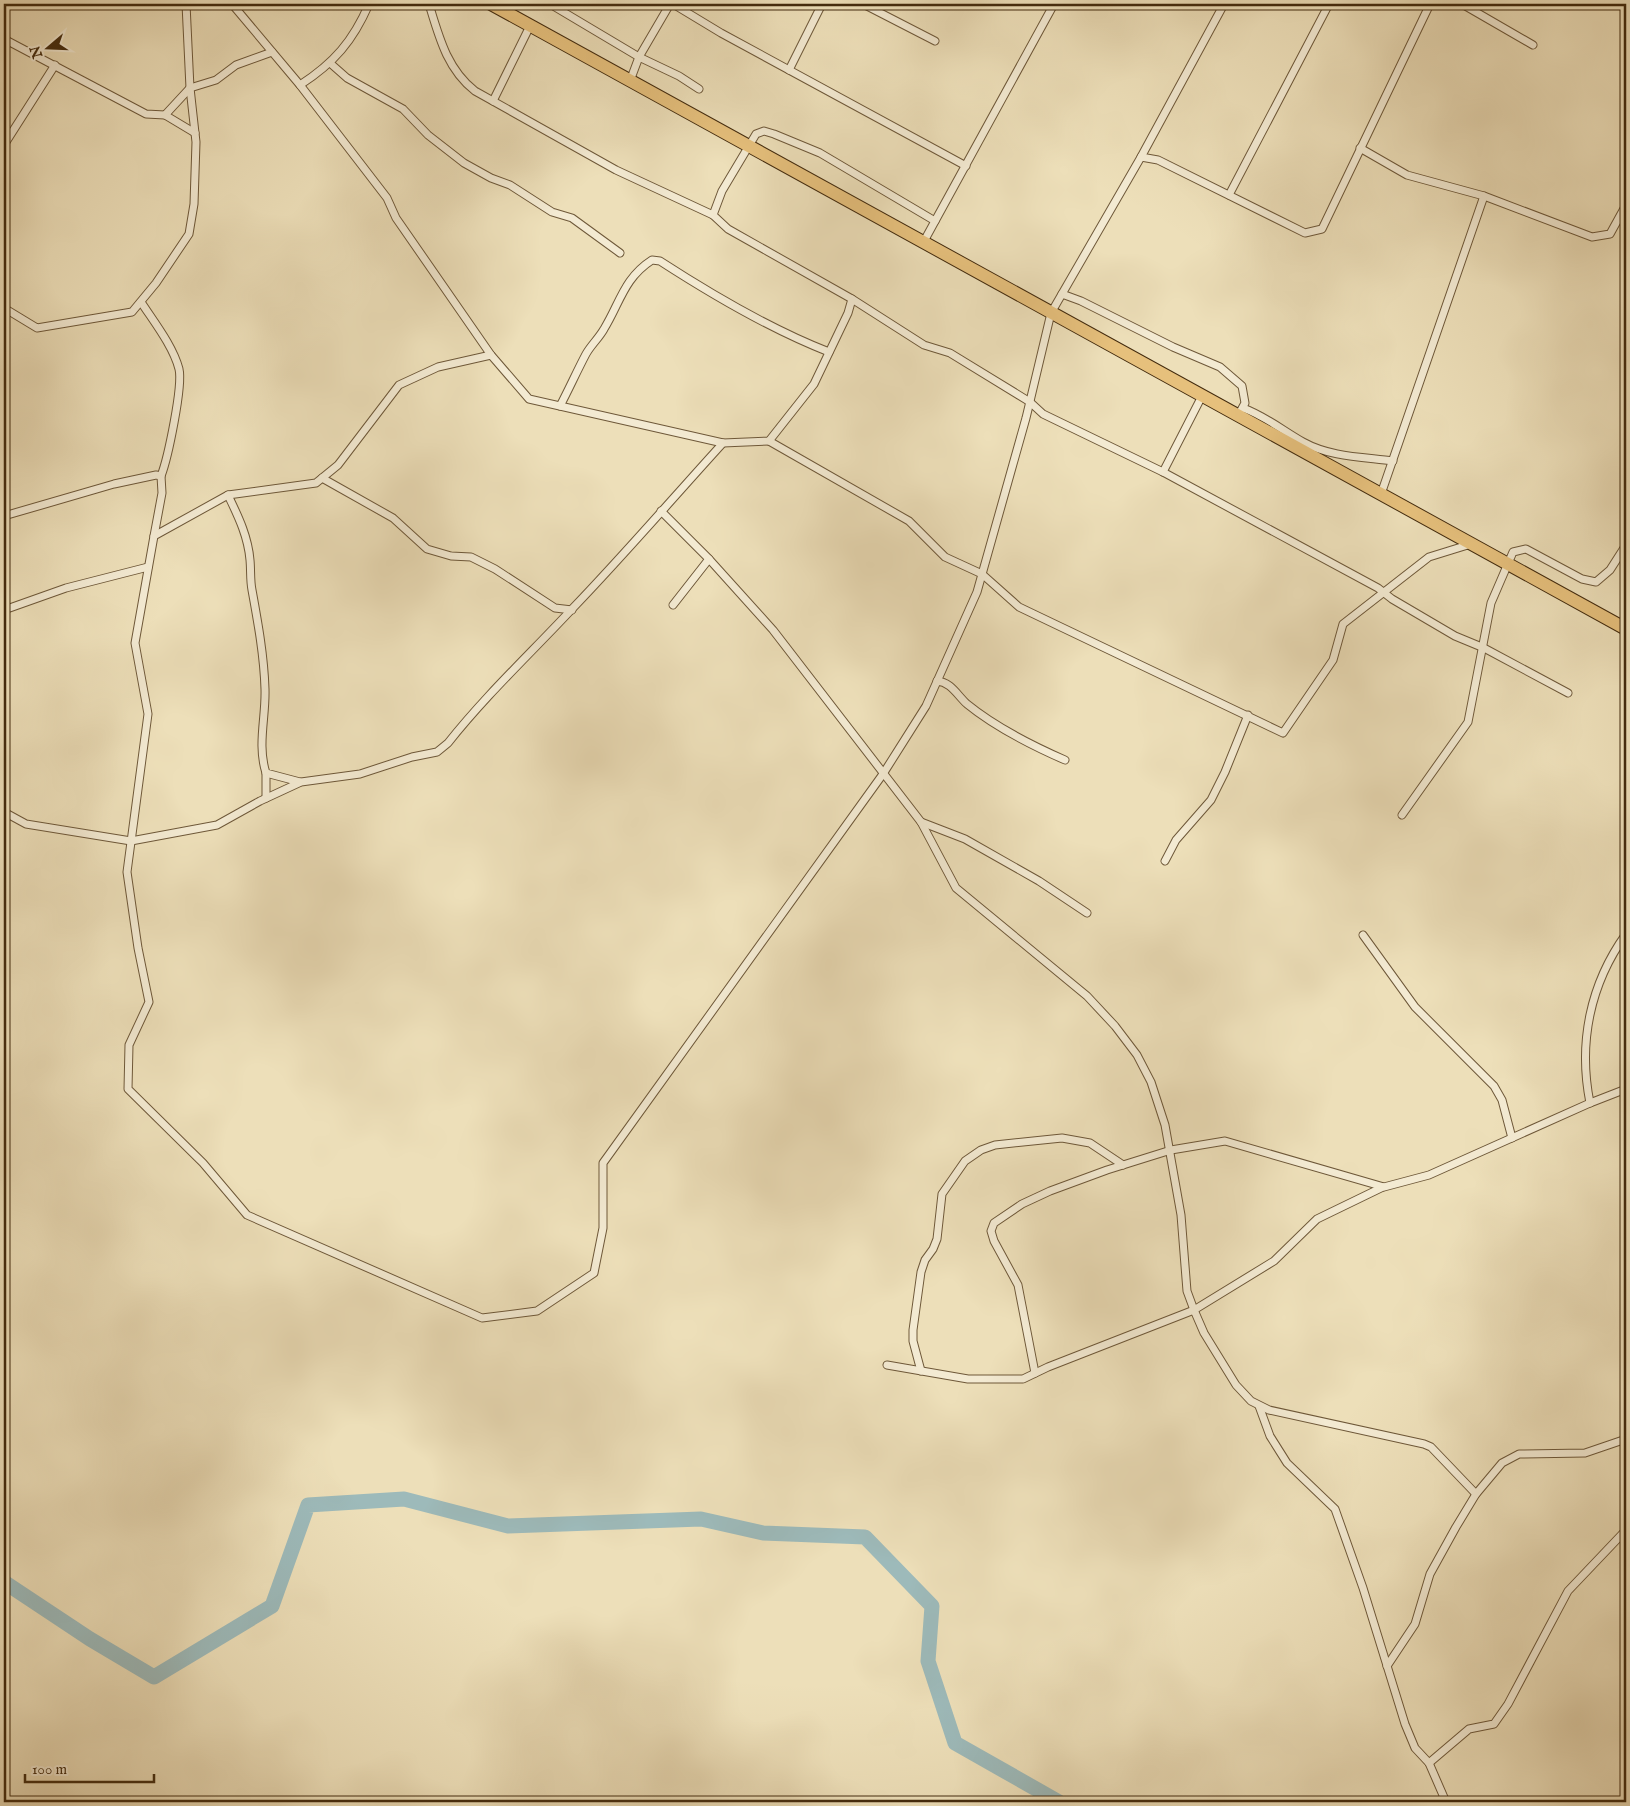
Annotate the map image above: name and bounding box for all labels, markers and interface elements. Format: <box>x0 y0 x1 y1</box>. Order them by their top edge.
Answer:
north arrow <box>22 22 72 72</box>
text: N <box>26 43 47 62</box>
scale bar <box>25 1751 154 1783</box>
text: 100 m <box>32 1760 68 1779</box>

